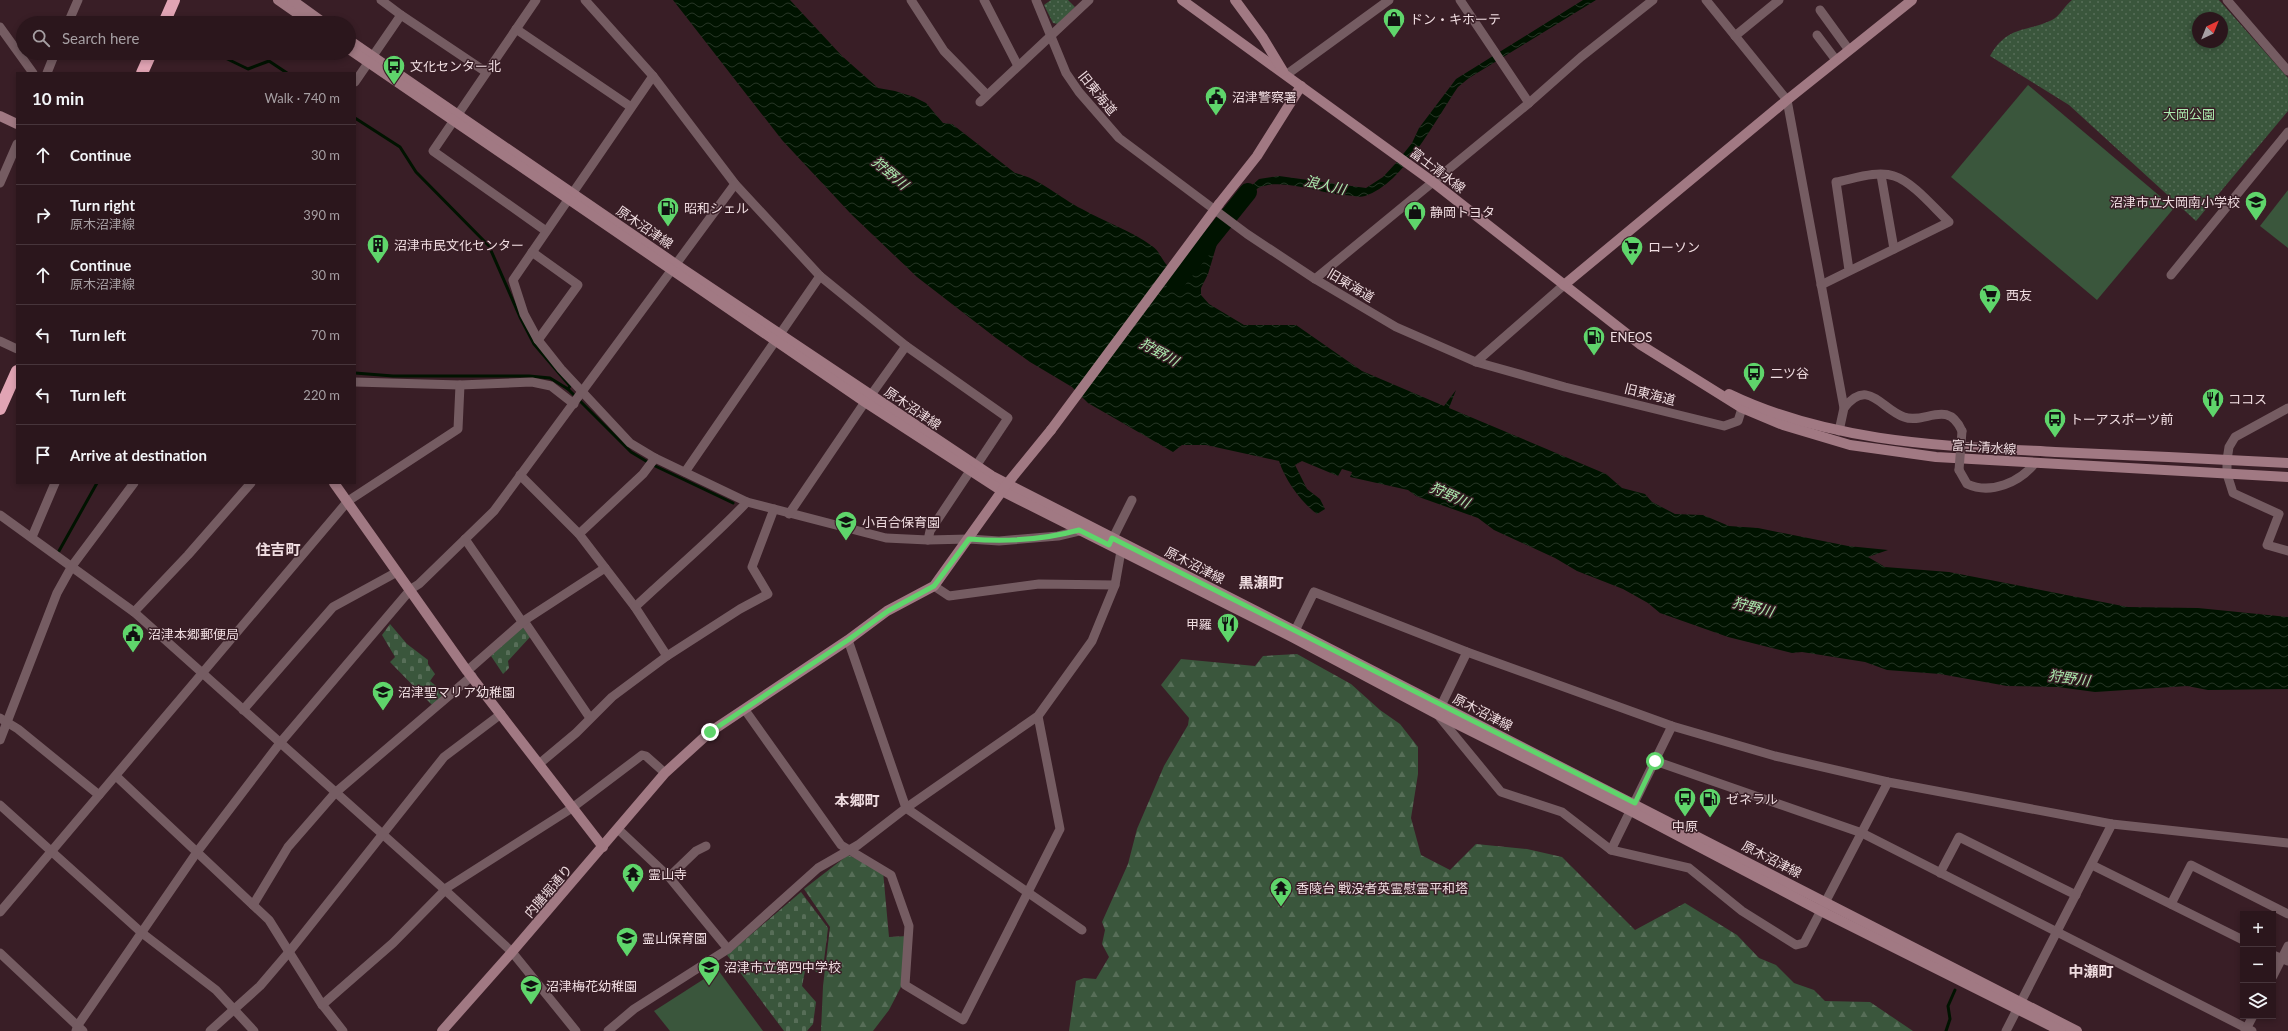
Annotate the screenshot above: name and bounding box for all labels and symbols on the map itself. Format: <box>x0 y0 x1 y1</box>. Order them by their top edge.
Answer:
shop icon: ドン・キホーテ <box>1381 6 1407 39</box>
place label: ドン・キホーテ <box>1410 11 1501 27</box>
north arrow <box>2192 12 2228 48</box>
bus stop icon: 文化センター北 <box>381 53 407 86</box>
place label: 文化センター北 <box>410 58 501 74</box>
street label: 旧東海道 <box>1075 68 1121 118</box>
public building icon: 沼津警察署 <box>1203 84 1229 117</box>
place label: 沼津警察署 <box>1232 89 1297 105</box>
park label: 大岡公園 <box>2163 106 2215 122</box>
street label: 富士清水線 <box>1407 144 1469 196</box>
water label: 狩野川 <box>869 153 913 194</box>
water label: 浪人川 <box>1303 172 1349 198</box>
school or university icon: 沼津市立大岡南小学校 <box>2243 189 2269 222</box>
place label: 沼津市立大岡南小学校 <box>2110 194 2240 210</box>
fuel station icon: 昭和シェル <box>655 195 681 228</box>
shop icon: 静岡トヨタ <box>1402 199 1428 232</box>
place label: 昭和シェル <box>684 200 749 216</box>
street label: 原木沼津線 <box>614 202 676 252</box>
place label: 静岡トヨタ <box>1430 204 1495 220</box>
building icon: 沼津市民文化センター <box>365 232 391 265</box>
supermarket icon: ローソン <box>1619 234 1645 267</box>
place label: 沼津市民文化センター <box>394 237 524 253</box>
place label: ローソン <box>1648 239 1700 255</box>
street label: 旧東海道 <box>1325 265 1377 305</box>
supermarket icon: 西友 <box>1977 282 2003 315</box>
place label: 西友 <box>2006 287 2032 303</box>
fuel station icon: ENEOS <box>1581 324 1607 357</box>
place label: ENEOS <box>1610 329 1652 345</box>
water label: 狩野川 <box>1137 334 1183 370</box>
bus stop icon: 二ツ谷 <box>1741 360 1767 393</box>
place label: 二ツ谷 <box>1770 365 1809 381</box>
street label: 旧東海道 <box>1623 380 1677 408</box>
street label: 原木沼津線 <box>882 383 944 433</box>
restaurant icon: ココス <box>2200 386 2226 419</box>
place label: ココス <box>2228 391 2267 407</box>
bus stop icon: トーアスポーツ前 <box>2042 406 2068 439</box>
place label: トーアスポーツ前 <box>2070 411 2173 427</box>
street label: 富士清水線 <box>1951 437 2017 457</box>
water label: 狩野川 <box>1428 478 1475 512</box>
school or university icon: 小百合保育園 <box>833 509 859 542</box>
place label: 小百合保育園 <box>862 514 940 530</box>
district label: 住吉町 <box>255 540 301 558</box>
street label: 原木沼津線 <box>1162 543 1228 587</box>
district label: 黒瀬町 <box>1238 573 1284 591</box>
water label: 狩野川 <box>1731 593 1777 620</box>
restaurant icon: 甲羅 <box>1215 611 1241 644</box>
place label: 甲羅 <box>1186 616 1212 632</box>
public building icon: 沼津本郷郵便局 <box>120 621 146 654</box>
place label: 沼津本郷郵便局 <box>148 626 239 642</box>
water label: 狩野川 <box>2047 666 2093 689</box>
school or university icon: 沼津聖マリア幼稚園 <box>370 679 396 712</box>
place label: 沼津聖マリア幼稚園 <box>398 684 515 700</box>
street label: 原木沼津線 <box>1450 690 1516 734</box>
route end <box>701 723 719 741</box>
route start <box>1646 752 1664 770</box>
bus stop icon: 中原 <box>1672 785 1698 818</box>
fuel station icon: ゼネラル <box>1697 786 1723 819</box>
district label: 本郷町 <box>834 791 880 809</box>
place label: ゼネラル <box>1726 791 1778 807</box>
place label: 中原 <box>1672 818 1698 834</box>
street label: 原木沼津線 <box>1739 837 1805 881</box>
street label: 内膳堀通り <box>521 861 575 921</box>
temple icon: 霊山寺 <box>620 861 646 894</box>
place label: 霊山寺 <box>648 866 687 882</box>
temple icon: 香陵台 戦没者英霊慰霊平和塔 <box>1268 875 1294 908</box>
place label: 香陵台 戦没者英霊慰霊平和塔 <box>1296 880 1468 896</box>
school or university icon: 霊山保育園 <box>614 925 640 958</box>
place label: 霊山保育園 <box>642 930 707 946</box>
school or university icon: 沼津市立第四中学校 <box>696 954 722 987</box>
place label: 沼津市立第四中学校 <box>724 959 841 975</box>
district label: 中瀬町 <box>2068 962 2114 980</box>
school or university icon: 沼津梅花幼稚園 <box>518 973 544 1006</box>
place label: 沼津梅花幼稚園 <box>546 978 637 994</box>

